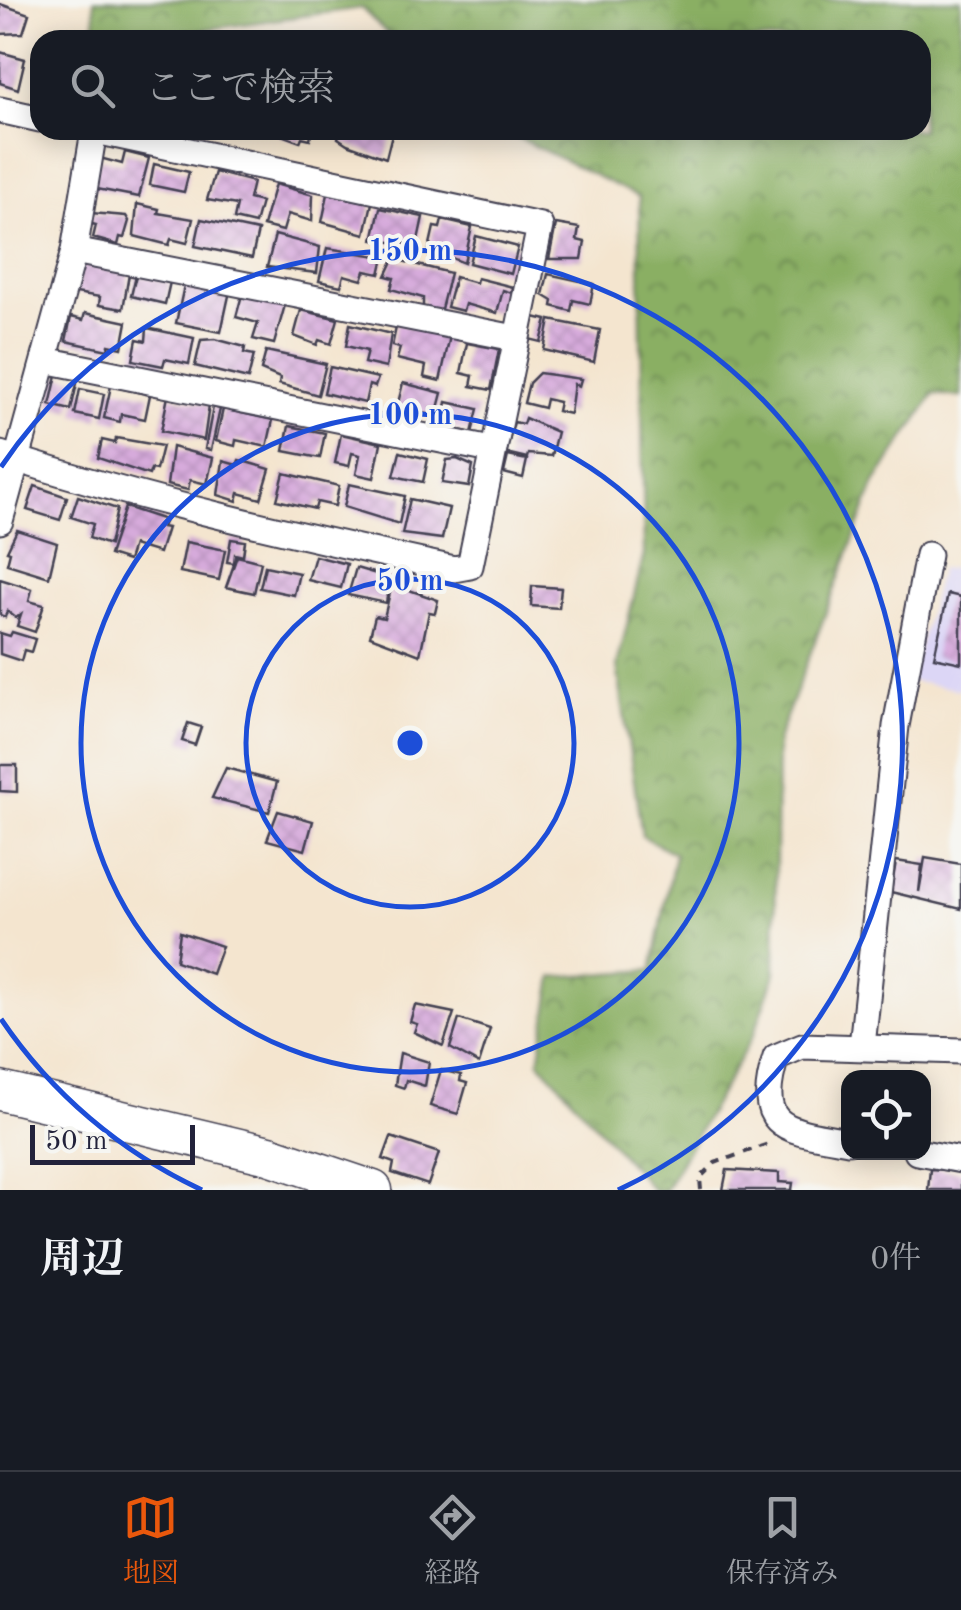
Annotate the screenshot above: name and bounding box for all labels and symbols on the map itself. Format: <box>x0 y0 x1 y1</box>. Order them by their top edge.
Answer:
text: 150 m <box>368 237 452 267</box>
text: 100 m <box>368 401 452 431</box>
text: 50 m <box>376 567 444 597</box>
centre of rings <box>392 725 428 761</box>
scale bar <box>30 1120 195 1164</box>

